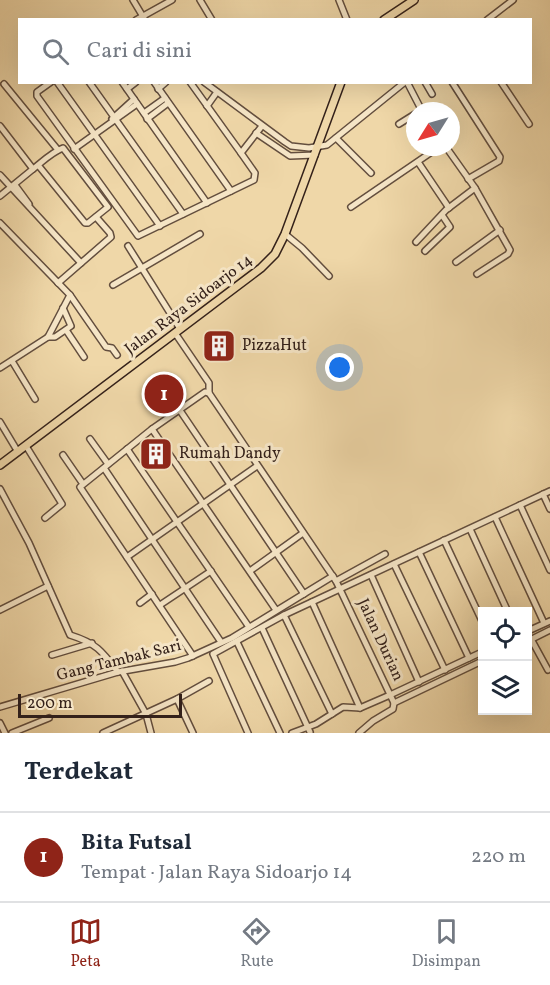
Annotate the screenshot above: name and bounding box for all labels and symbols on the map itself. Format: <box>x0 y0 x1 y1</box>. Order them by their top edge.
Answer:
north arrow <box>406 102 460 156</box>
street label: Jalan Raya Sidoarjo 14 <box>121 250 257 360</box>
building icon: PizzaHut <box>201 328 237 364</box>
place label: PizzaHut <box>242 335 307 357</box>
your location <box>325 353 354 382</box>
pin: 1 <box>144 372 184 416</box>
building icon: Rumah Dandy <box>138 436 174 472</box>
place label: Rumah Dandy <box>179 443 281 465</box>
street label: Jalan Durian <box>351 595 409 685</box>
street label: Gang Tambak Sari <box>54 635 184 687</box>
scale bar <box>18 691 182 718</box>

